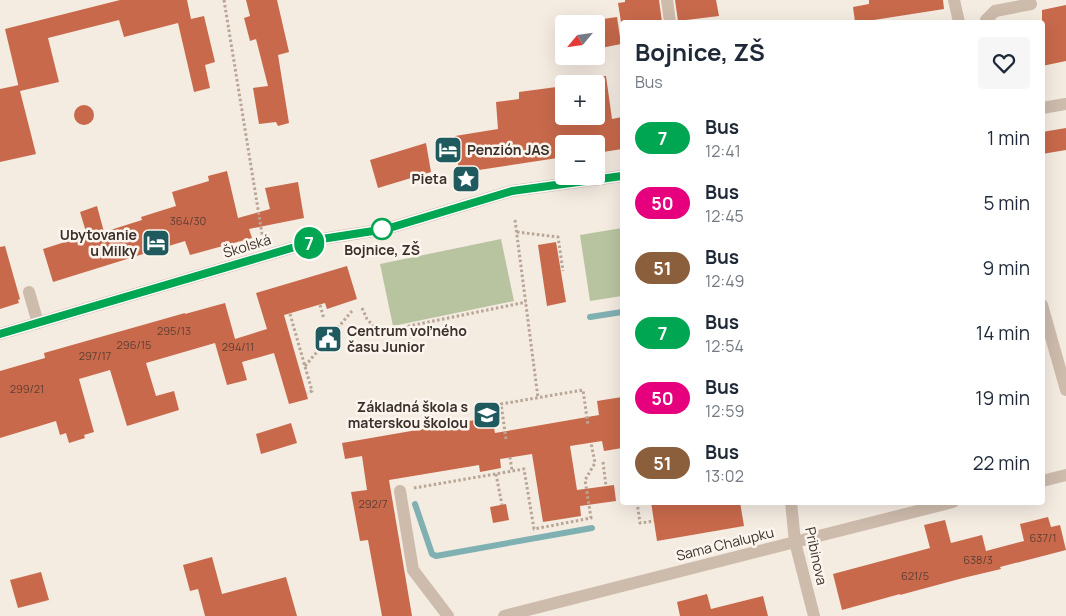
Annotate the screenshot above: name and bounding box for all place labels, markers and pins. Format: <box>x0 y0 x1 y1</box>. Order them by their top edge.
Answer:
hotel icon: Penzión JAS <box>433 135 463 165</box>
place label: Penzión JAS <box>467 140 549 159</box>
place icon: Pieta <box>451 164 481 194</box>
place label: Pieta <box>412 169 447 188</box>
marker: Bojnice, ZŠ <box>371 218 393 240</box>
place label: Ubytovanie u Milky <box>60 225 137 260</box>
hotel icon: Ubytovanie u Milky <box>141 228 171 258</box>
place label: Bojnice, ZŠ <box>344 240 420 259</box>
place label: Centrum voľného času Junior <box>347 321 467 356</box>
public building icon: Centrum voľného času Junior <box>313 324 343 354</box>
place label: Základná škola s materskou školou <box>348 397 468 432</box>
school or university icon: Základná škola s materskou školou <box>472 400 502 430</box>

